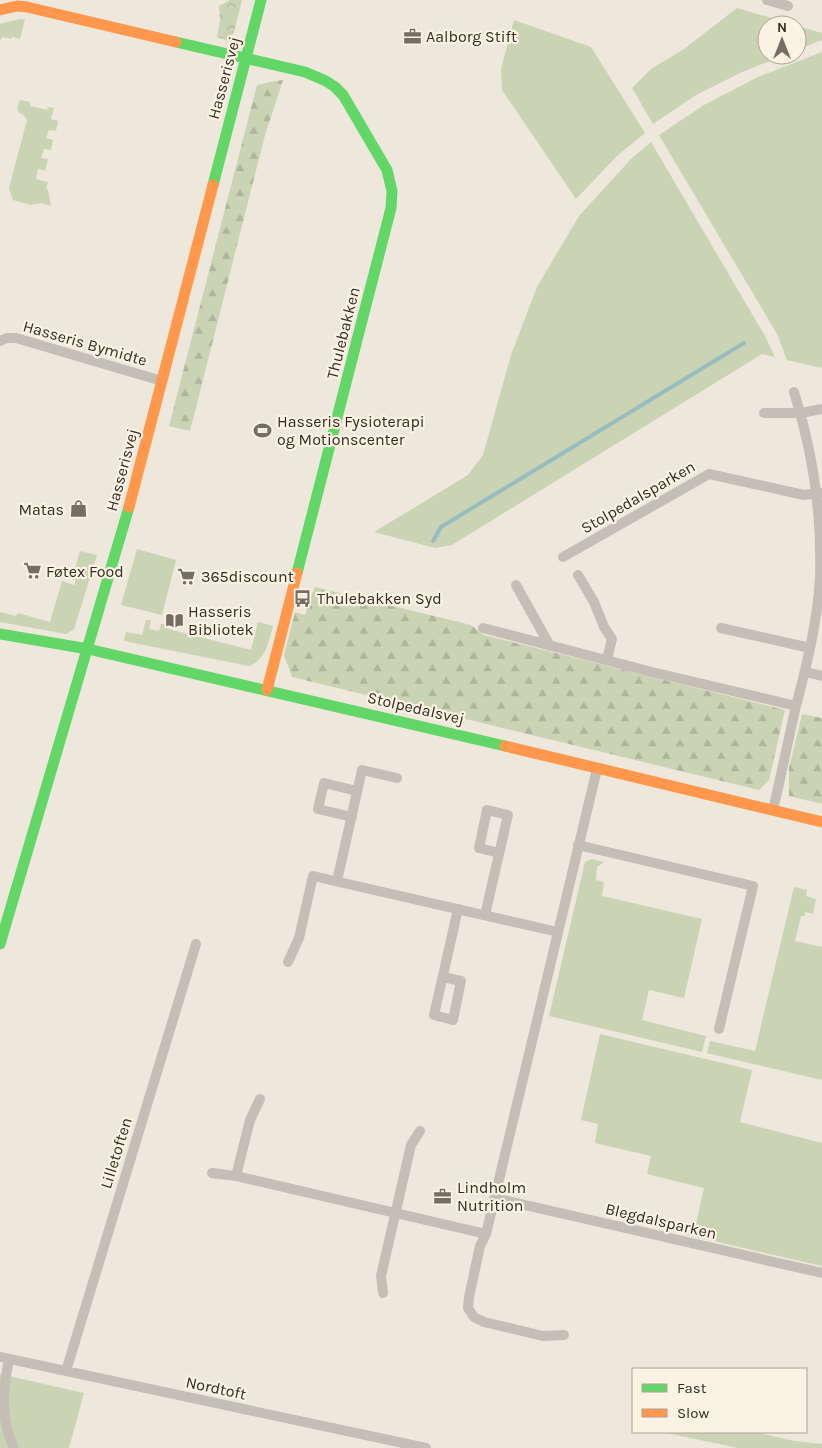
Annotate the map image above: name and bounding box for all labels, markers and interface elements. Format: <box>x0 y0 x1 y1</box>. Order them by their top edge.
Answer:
north arrow <box>757 15 807 65</box>
text: N <box>777 19 787 36</box>
office icon: Aalborg Stift <box>402 26 422 46</box>
place label: Aalborg Stift <box>426 27 517 46</box>
street label: Hasserisvej <box>204 35 244 121</box>
street label: Thulebakken <box>322 285 364 381</box>
street label: Hasseris Bymidte <box>21 316 149 370</box>
place label: Hasseris Fysioterapi og Motionscenter <box>277 412 425 449</box>
sports icon: Hasseris Fysioterapi og Motionscenter <box>253 420 273 440</box>
street label: Hasserisvej <box>102 427 142 513</box>
street label: Stolpedalsparken <box>578 457 698 537</box>
shop icon: Matas <box>68 499 88 519</box>
place label: Matas <box>18 500 64 519</box>
supermarket icon: Føtex Food <box>22 561 42 581</box>
place label: Føtex Food <box>46 562 124 581</box>
supermarket icon: 365discount <box>177 566 197 586</box>
place label: 365discount <box>201 567 294 586</box>
bus stop icon: Thulebakken Syd <box>293 588 313 608</box>
place label: Thulebakken Syd <box>317 589 442 608</box>
place label: Hasseris Bibliotek <box>188 602 253 639</box>
library icon: Hasseris Bibliotek <box>164 610 184 630</box>
street label: Stolpedalsvej <box>366 688 466 728</box>
street label: Lilletoften <box>96 1115 136 1191</box>
place label: Lindholm Nutrition <box>457 1178 526 1215</box>
office icon: Lindholm Nutrition <box>433 1186 453 1206</box>
street label: Blegdalsparken <box>603 1199 719 1243</box>
legend <box>632 1368 807 1433</box>
street label: Nordtoft <box>184 1372 248 1404</box>
text: Fast <box>677 1379 707 1397</box>
text: Slow <box>677 1404 709 1422</box>

